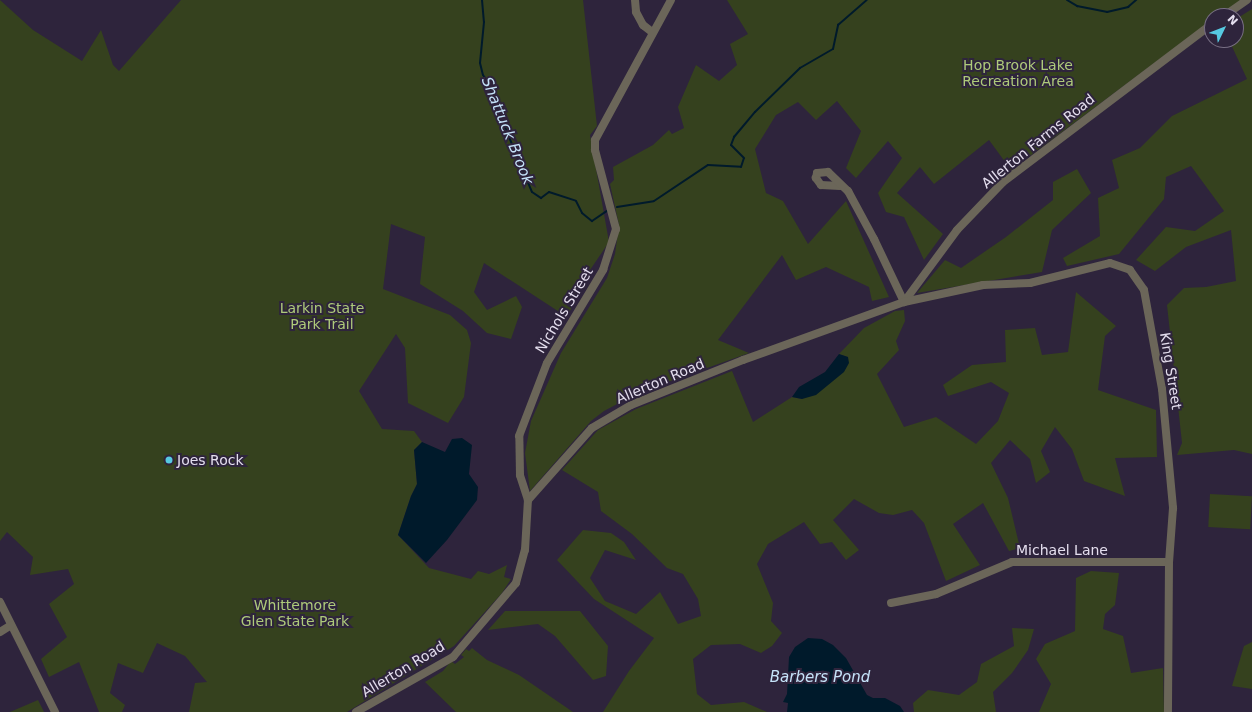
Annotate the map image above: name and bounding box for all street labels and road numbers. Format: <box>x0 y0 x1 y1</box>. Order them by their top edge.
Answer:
street label: Allerton Farms Road <box>978 90 1098 192</box>
street label: Nichols Street <box>532 264 596 356</box>
street label: King Street <box>1157 331 1185 411</box>
street label: Allerton Road <box>613 355 707 407</box>
street label: Michael Lane <box>1016 542 1108 558</box>
street label: Allerton Road <box>358 638 448 700</box>

